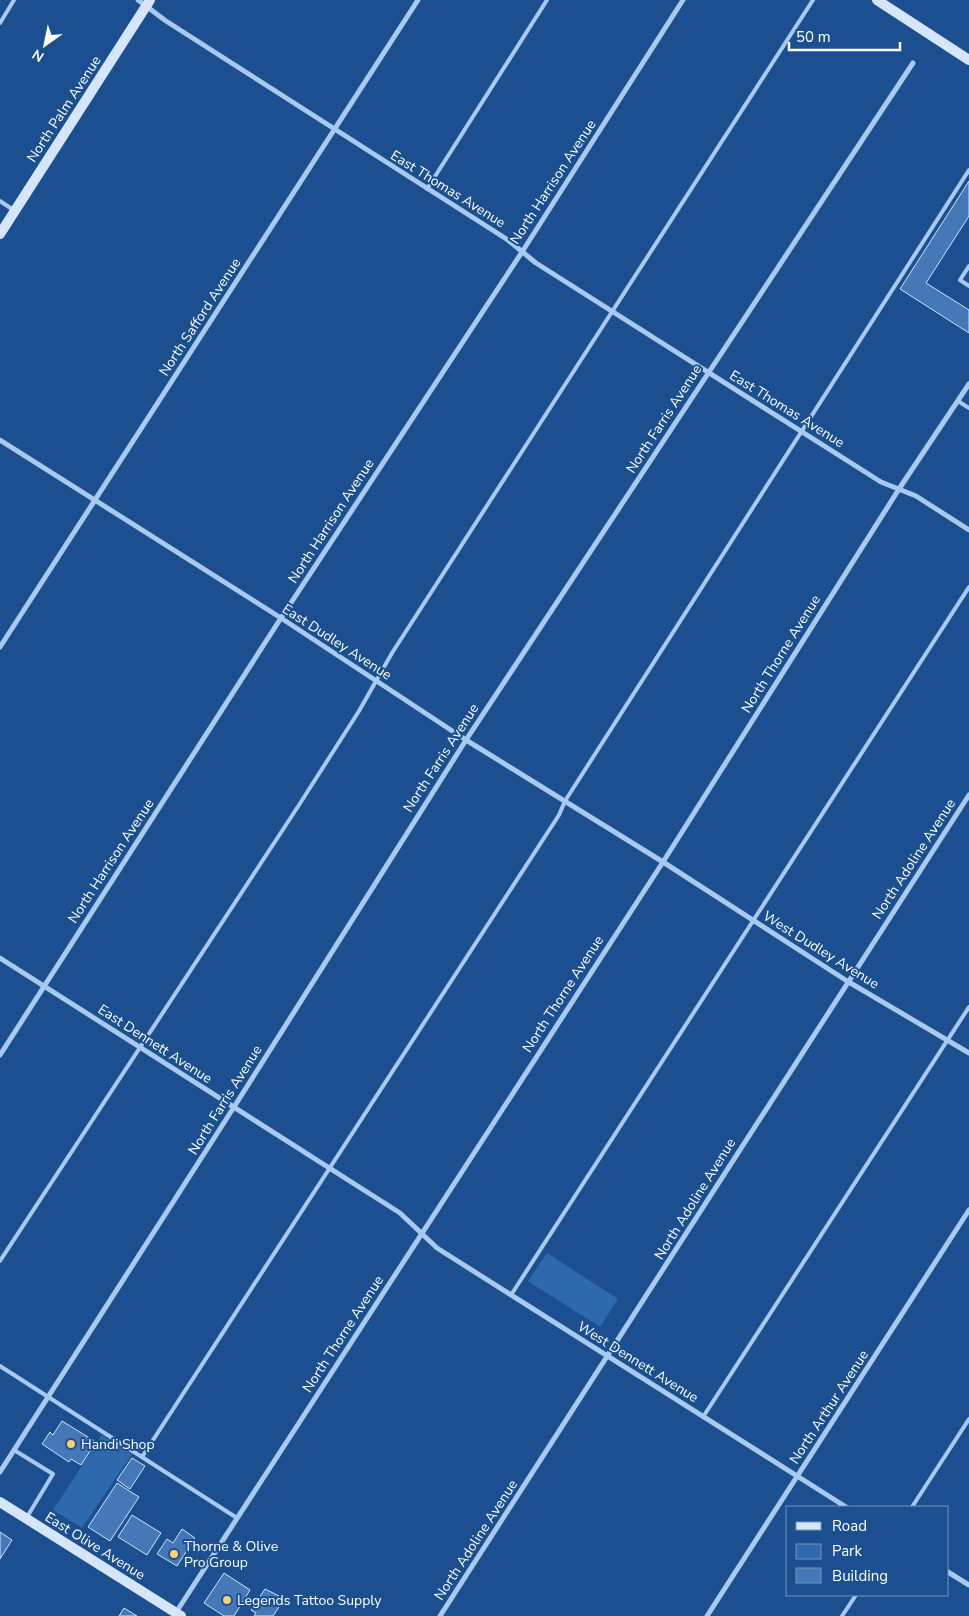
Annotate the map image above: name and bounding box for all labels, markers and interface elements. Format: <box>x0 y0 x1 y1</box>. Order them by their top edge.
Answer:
north arrow <box>20 20 70 70</box>
scale bar <box>789 20 900 52</box>
text: 50 m <box>796 27 831 47</box>
street label: North Palm Avenue <box>23 53 105 165</box>
street label: North Harrison Avenue <box>506 116 600 248</box>
street label: East Thomas Avenue <box>387 146 509 232</box>
street label: North Safford Avenue <box>155 254 245 380</box>
street label: North Farris Avenue <box>622 361 706 477</box>
street label: East Thomas Avenue <box>726 366 848 452</box>
street label: North Harrison Avenue <box>284 455 378 587</box>
street label: North Thorne Avenue <box>737 591 825 717</box>
street label: East Dudley Avenue <box>279 599 395 685</box>
street label: North Farris Avenue <box>399 700 483 816</box>
street label: North Harrison Avenue <box>64 795 158 927</box>
street label: North Adoline Avenue <box>868 795 960 923</box>
street label: West Dudley Avenue <box>759 907 883 993</box>
street label: North Thorne Avenue <box>518 932 608 1056</box>
street label: East Dennett Avenue <box>94 1000 216 1088</box>
street label: North Farris Avenue <box>184 1042 266 1158</box>
street label: North Adoline Avenue <box>650 1135 740 1263</box>
street label: North Thorne Avenue <box>298 1272 388 1396</box>
street label: West Dennett Avenue <box>574 1317 702 1407</box>
street label: North Arthur Avenue <box>785 1346 873 1468</box>
place label: Handi Shop <box>81 1435 155 1454</box>
marker: Handi Shop <box>65 1438 77 1450</box>
street label: North Adoline Avenue <box>430 1476 522 1604</box>
legend <box>786 1506 949 1596</box>
street label: East Olive Avenue <box>41 1508 149 1584</box>
text: Road <box>832 1516 867 1536</box>
place label: Thorne & Olive Pro Group <box>184 1537 278 1572</box>
text: Park <box>832 1541 862 1561</box>
marker: Thorne & Olive Pro Group <box>168 1548 180 1560</box>
text: Building <box>832 1566 888 1586</box>
place label: Legends Tattoo Supply <box>237 1591 382 1610</box>
marker: Legends Tattoo Supply <box>221 1594 233 1606</box>

